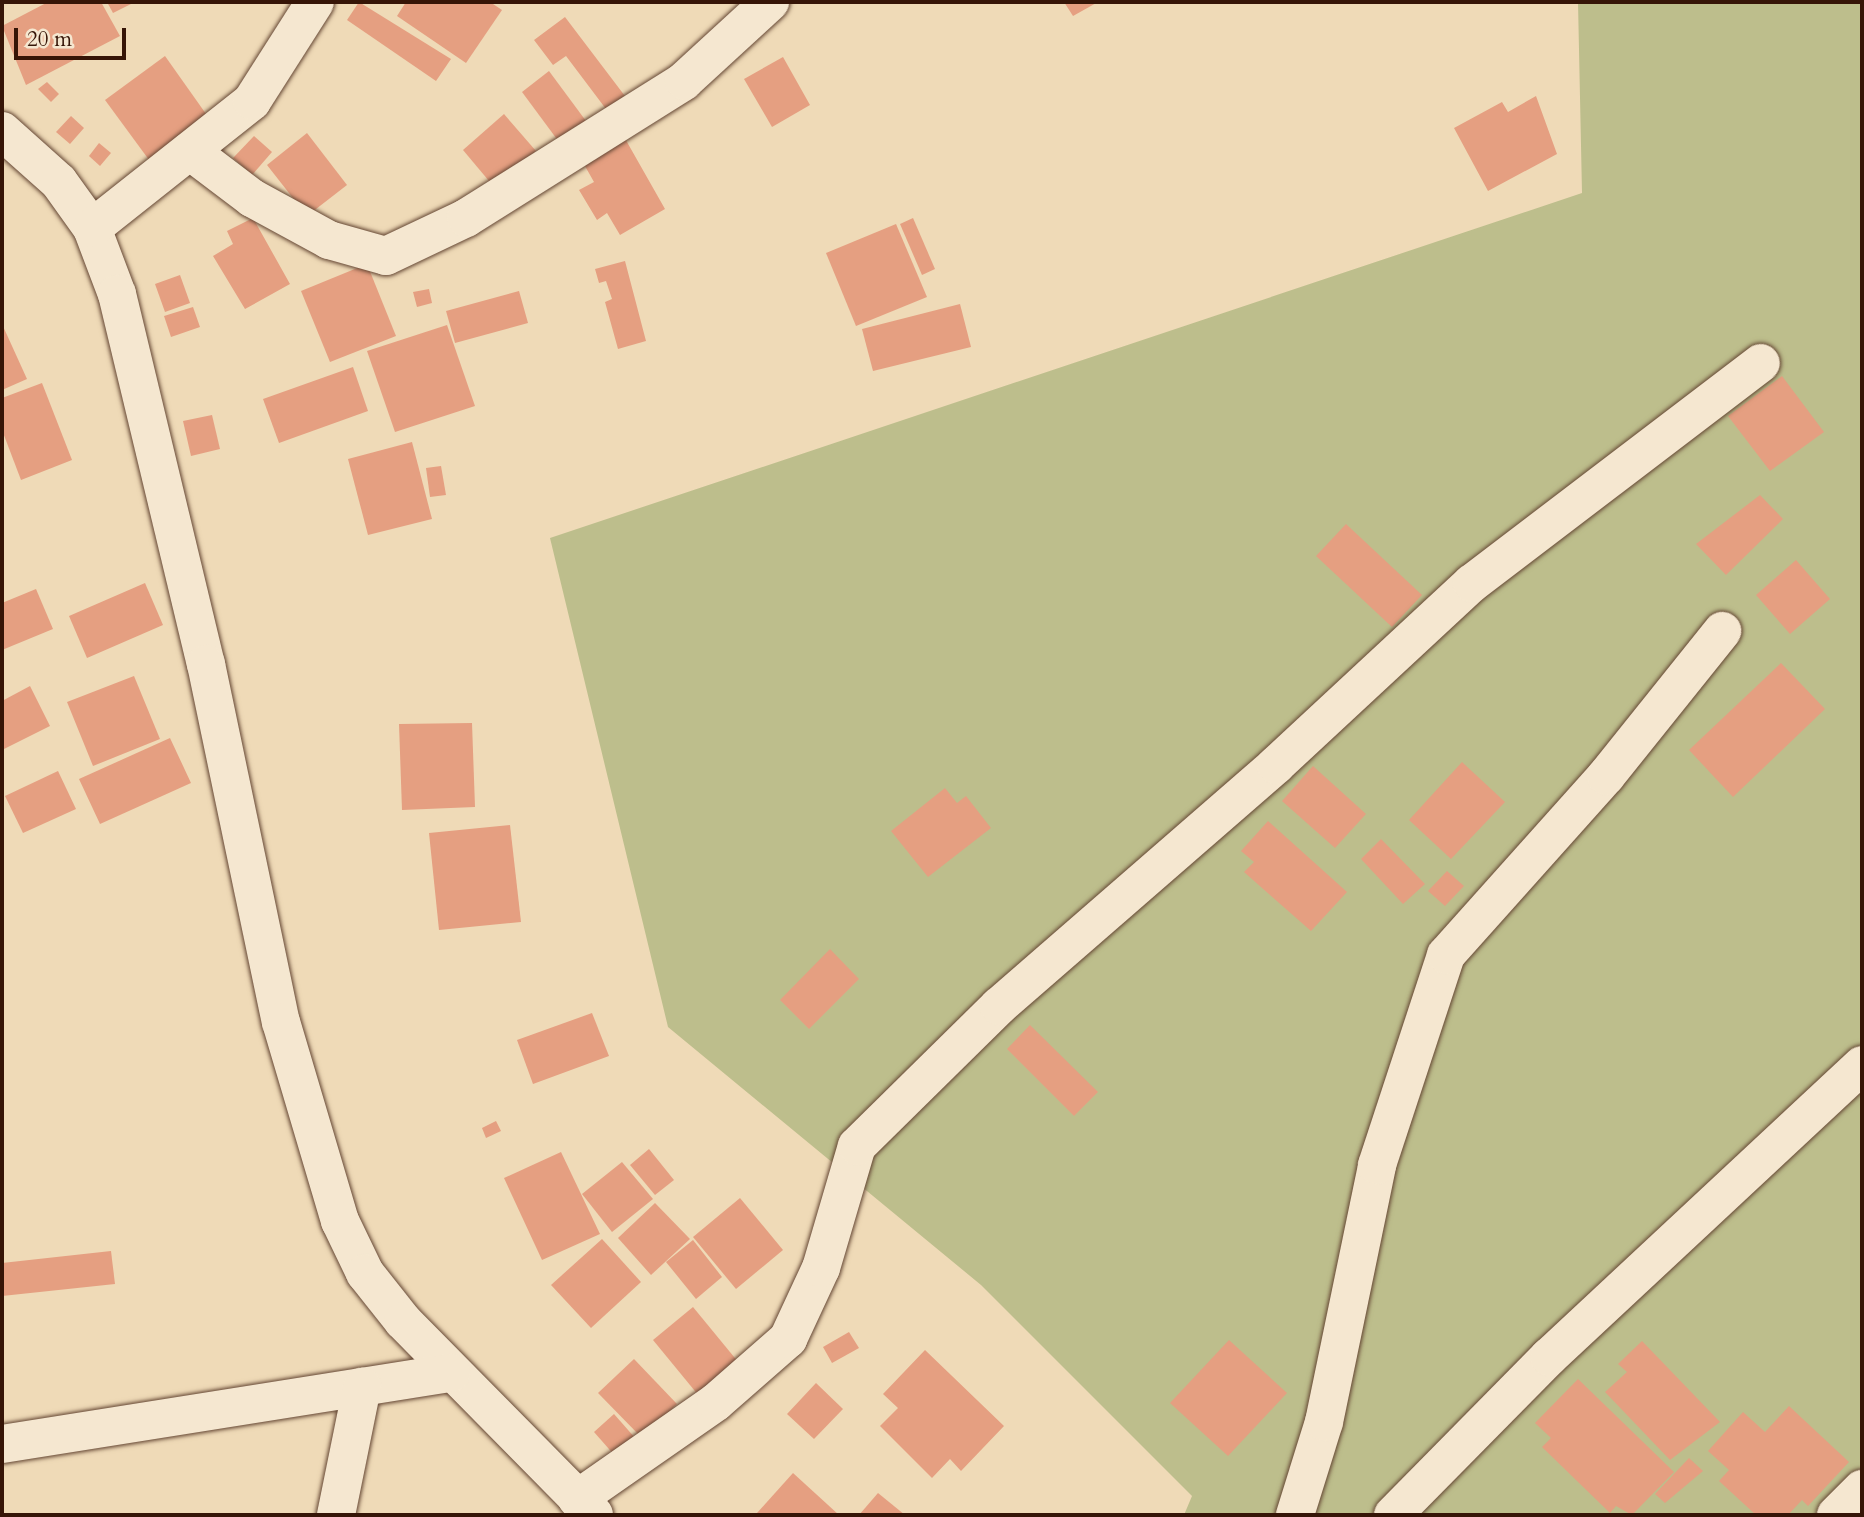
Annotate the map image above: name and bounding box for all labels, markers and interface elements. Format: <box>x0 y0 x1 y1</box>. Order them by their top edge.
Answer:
scale bar <box>18 14 130 58</box>
text: 20 m <box>27 25 72 54</box>

